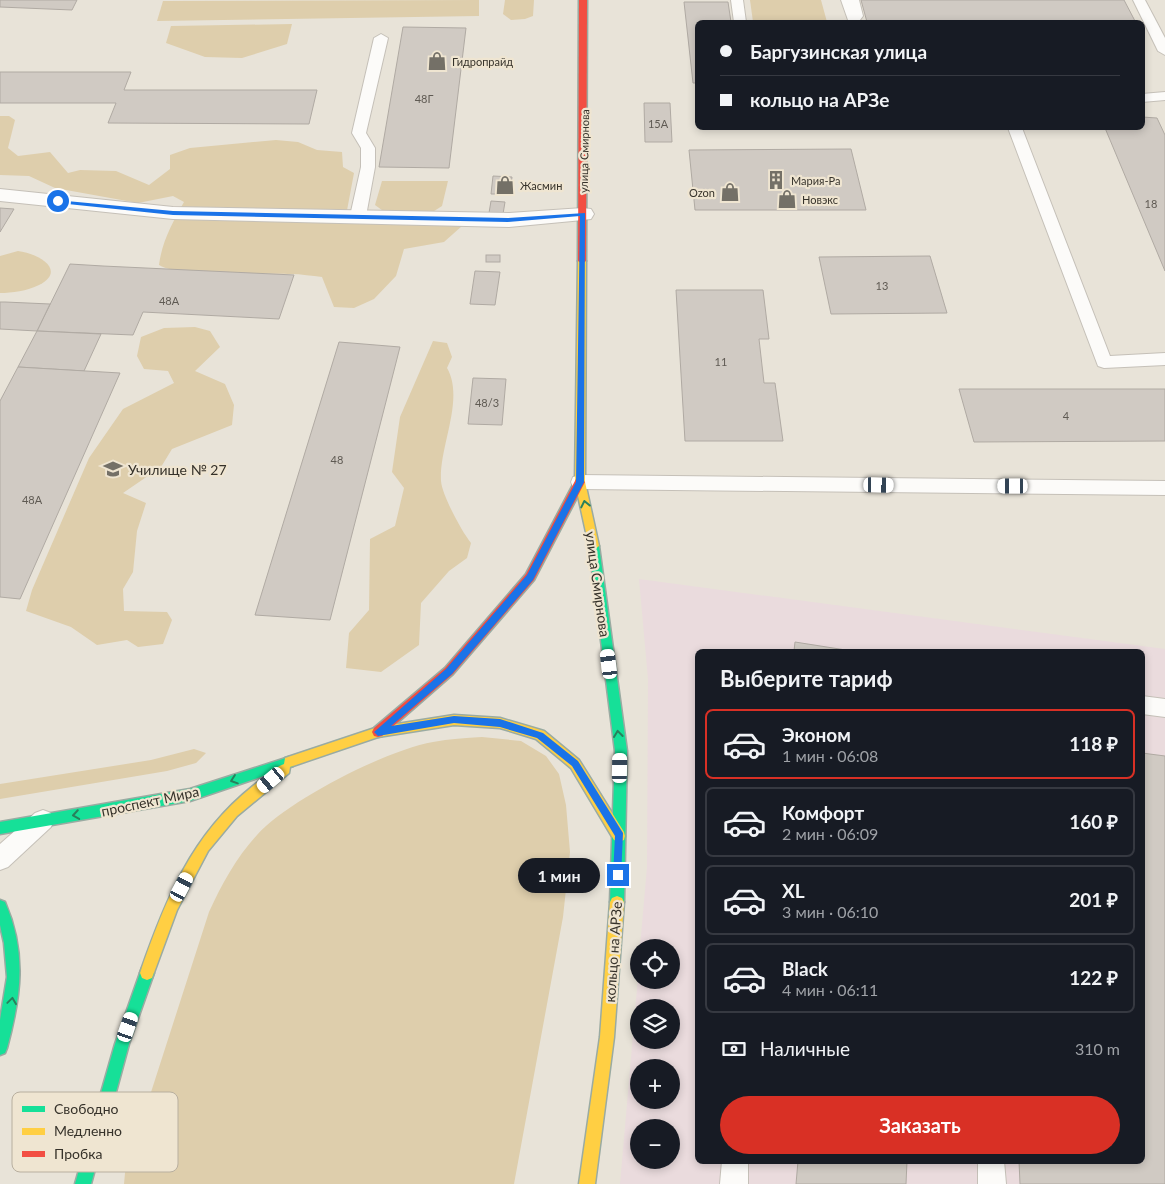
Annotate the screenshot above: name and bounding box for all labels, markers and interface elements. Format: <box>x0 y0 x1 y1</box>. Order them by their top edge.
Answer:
text: Баргузинская улица <box>750 40 927 63</box>
shop icon: Гидропрайд <box>426 50 448 72</box>
place label: Гидропрайд <box>452 55 513 68</box>
text: кольцо на АРЗе <box>750 88 889 111</box>
house number: 48Г <box>415 92 433 105</box>
street label: улица Смирнова <box>577 109 591 193</box>
house number: 15А <box>648 117 669 130</box>
building icon: Мария-Ра <box>765 169 787 191</box>
shop icon: Жасмин <box>494 174 516 196</box>
place label: Мария-Ра <box>791 174 840 187</box>
place label: Жасмин <box>520 179 562 192</box>
shop icon: Ozon <box>719 181 741 203</box>
place label: Ozon <box>689 186 715 199</box>
shop icon: Новэкс <box>776 188 798 210</box>
route start <box>47 190 69 212</box>
place label: Новэкс <box>802 193 838 206</box>
house number: 18 <box>1145 197 1157 210</box>
house number: 13 <box>876 279 888 292</box>
house number: 48А <box>159 294 180 307</box>
house number: 11 <box>715 355 727 368</box>
house number: 48/3 <box>475 396 499 409</box>
house number: 4 <box>1063 409 1070 422</box>
house number: 48 <box>331 453 343 466</box>
school or university icon: Училище № 27 <box>102 458 124 480</box>
place label: Училище № 27 <box>128 461 227 478</box>
car <box>863 477 894 493</box>
car <box>998 479 1028 494</box>
house number: 48А <box>22 493 43 506</box>
one-way arrow <box>580 500 591 509</box>
street label: улица Смирнова <box>582 530 614 638</box>
car <box>599 648 618 680</box>
text: Выберите тариф <box>720 665 893 692</box>
icon: car <box>722 722 767 767</box>
text: Эконом <box>782 723 851 746</box>
one-way arrow <box>614 730 624 739</box>
text: 118 ₽ <box>1069 732 1118 755</box>
text: 1 мин · 06:08 <box>782 746 878 765</box>
car <box>612 753 627 783</box>
car <box>254 765 287 795</box>
one-way arrow <box>231 774 239 784</box>
street label: проспект Мира <box>100 782 200 820</box>
icon: car <box>722 800 767 845</box>
text: Комфорт <box>782 801 864 824</box>
one-way arrow <box>72 809 81 819</box>
text: 160 ₽ <box>1069 810 1118 833</box>
text: 2 мин · 06:09 <box>782 824 878 843</box>
callout: 1 мин <box>518 858 600 892</box>
route end <box>607 864 629 886</box>
text: 1 мин <box>537 866 581 885</box>
car <box>168 870 195 904</box>
icon: car <box>722 878 767 923</box>
text: XL <box>782 879 805 902</box>
text: 201 ₽ <box>1069 888 1118 911</box>
street label: кольцо на АРЗе <box>601 901 625 1003</box>
text: 3 мин · 06:10 <box>782 902 878 921</box>
map controls <box>630 939 680 1169</box>
button: locate <box>630 939 680 989</box>
icon: car <box>722 956 767 1001</box>
text: Black <box>782 957 828 980</box>
text: 122 ₽ <box>1069 966 1118 989</box>
text: 4 мин · 06:11 <box>782 980 878 999</box>
one-way arrow <box>6 996 16 1005</box>
button: layers <box>630 999 680 1049</box>
car <box>116 1010 139 1044</box>
icon: cash <box>720 1035 748 1063</box>
text: Наличные <box>760 1037 850 1060</box>
text: 310 m <box>1075 1039 1120 1058</box>
button: + <box>630 1059 680 1109</box>
legend <box>12 1092 178 1172</box>
button: Заказать <box>720 1096 1120 1154</box>
text: Свободно <box>54 1100 119 1117</box>
button: − <box>630 1119 680 1169</box>
text: Медленно <box>54 1122 122 1139</box>
text: Пробка <box>54 1145 102 1162</box>

